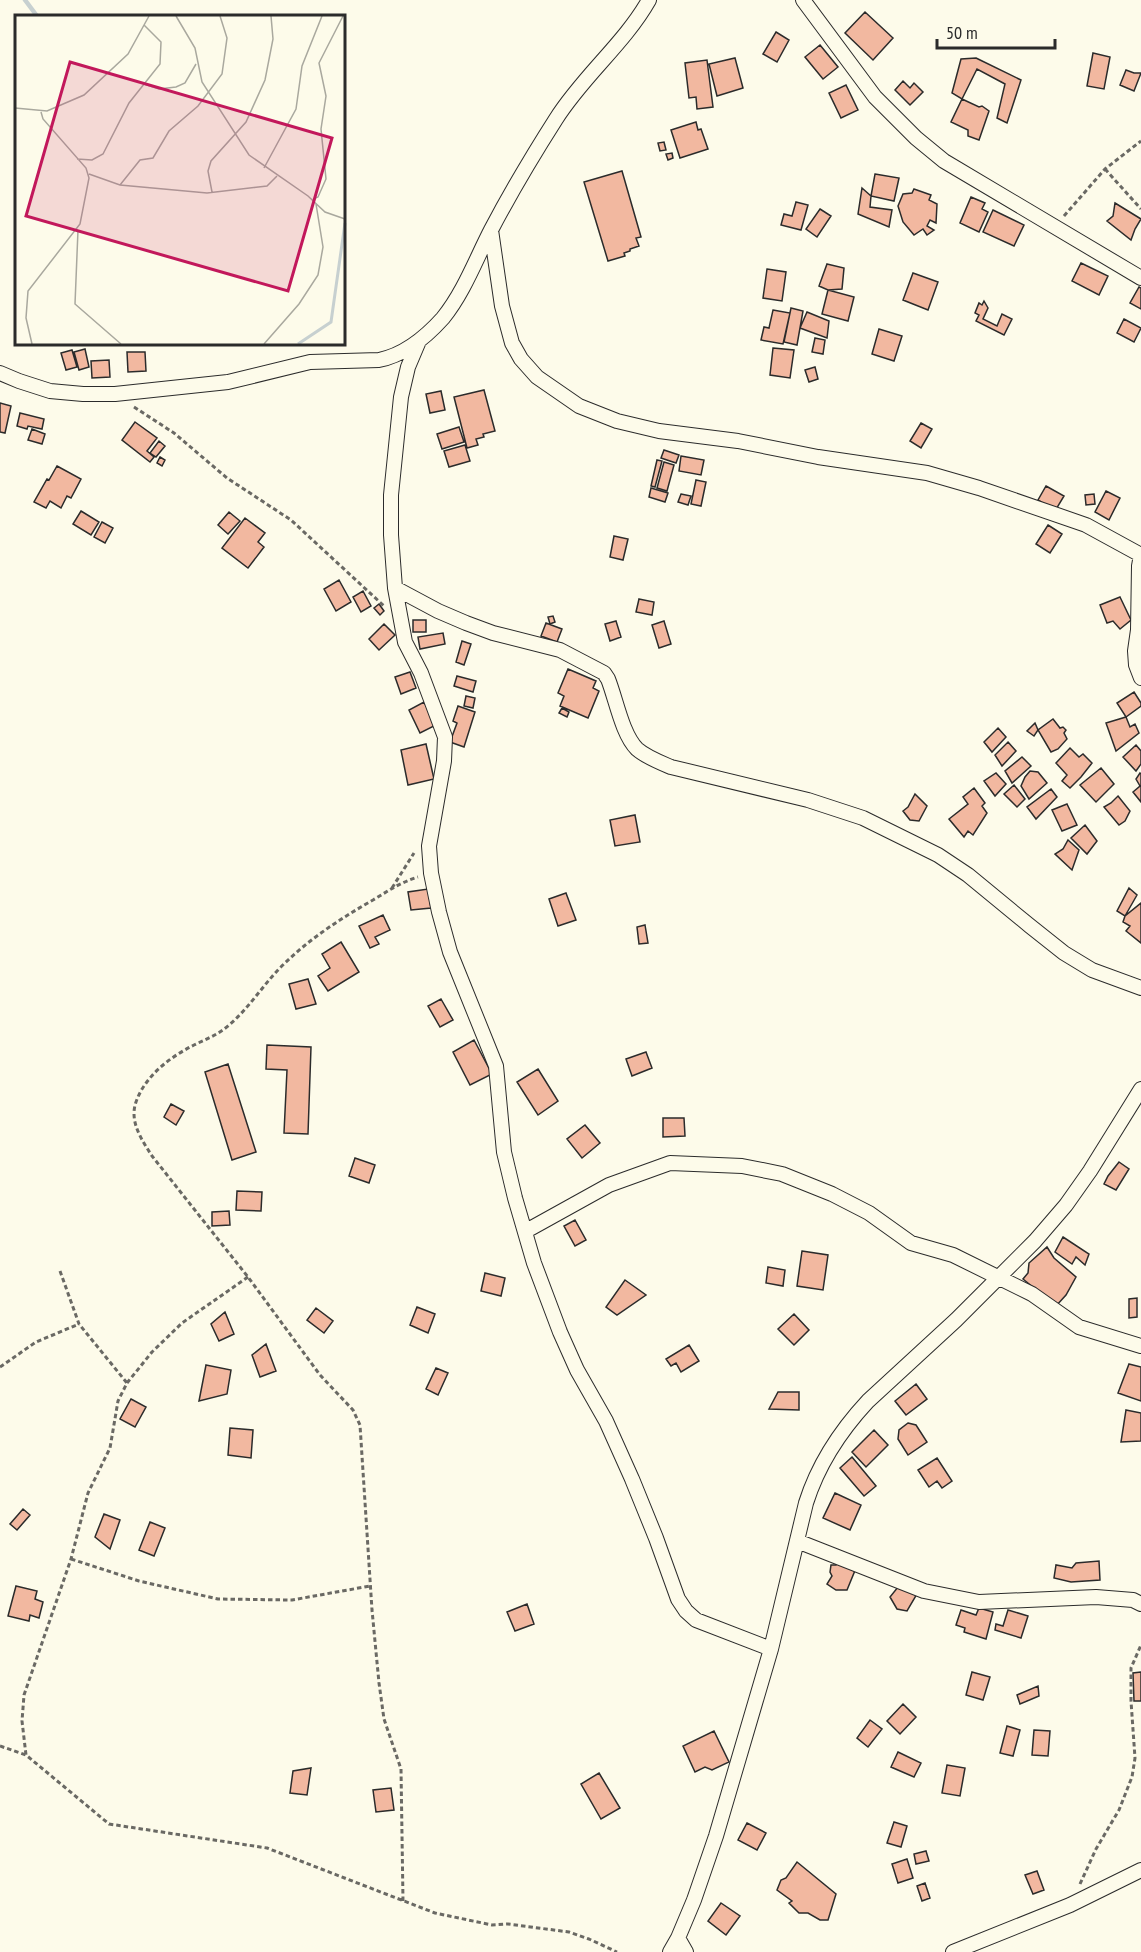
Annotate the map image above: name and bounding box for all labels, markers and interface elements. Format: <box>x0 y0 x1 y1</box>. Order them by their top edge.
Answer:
scale bar <box>937 12 1056 50</box>
inset map <box>15 15 345 345</box>
text: 50 m <box>946 21 978 44</box>

